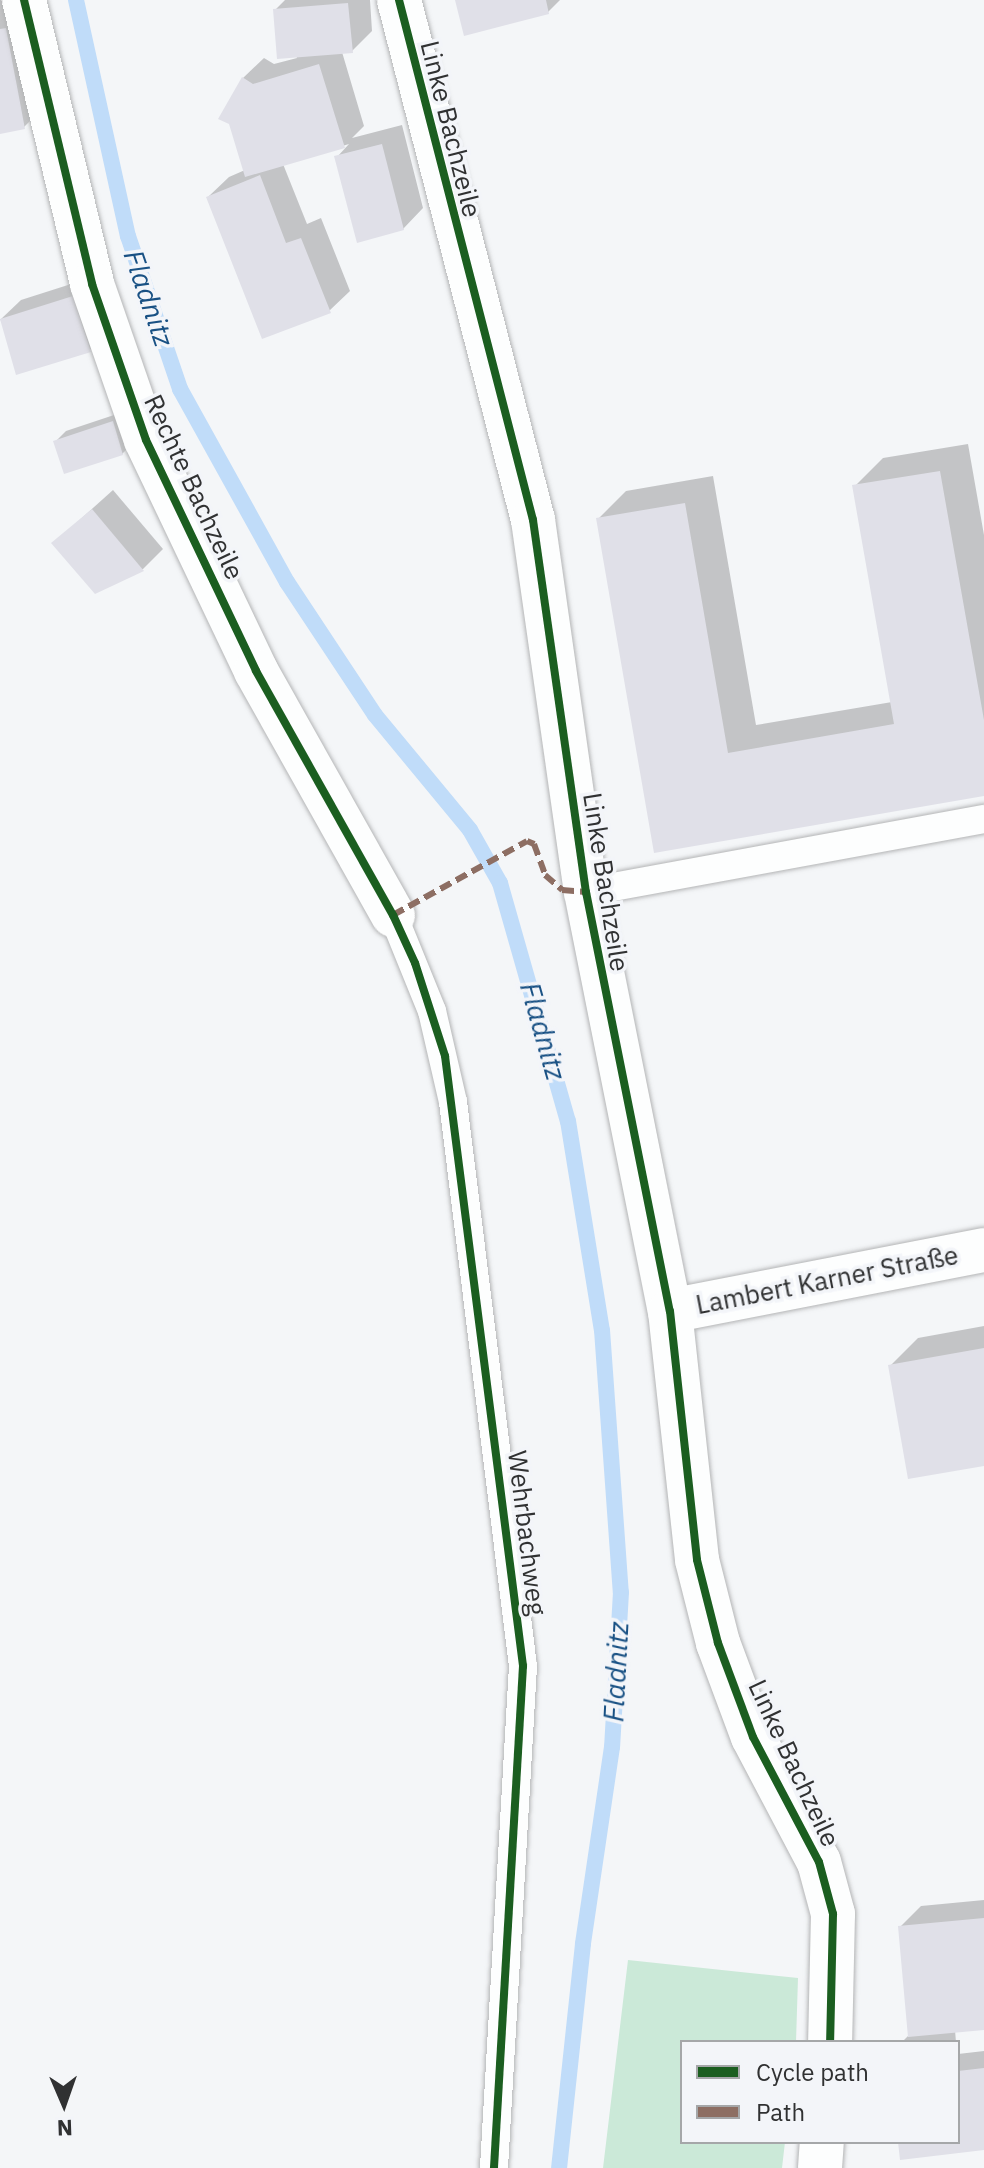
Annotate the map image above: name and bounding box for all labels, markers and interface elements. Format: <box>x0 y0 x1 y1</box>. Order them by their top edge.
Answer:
street label: Linke Bachzeile <box>414 38 488 220</box>
water label: Fladnitz <box>117 245 181 351</box>
street label: Rechte Bachzeile <box>138 390 250 584</box>
street label: Linke Bachzeile <box>576 790 636 974</box>
water label: Fladnitz <box>513 978 573 1084</box>
street label: Lambert Karner Straße <box>693 1239 961 1321</box>
street label: Wehrbachweg <box>501 1449 553 1617</box>
water label: Fladnitz <box>597 1621 635 1723</box>
street label: Linke Bachzeile <box>742 1675 846 1851</box>
legend <box>680 2040 960 2144</box>
text: Cycle path <box>756 2056 869 2088</box>
north arrow <box>24 2064 104 2144</box>
text: Path <box>756 2096 805 2128</box>
text: N <box>56 2114 73 2143</box>

